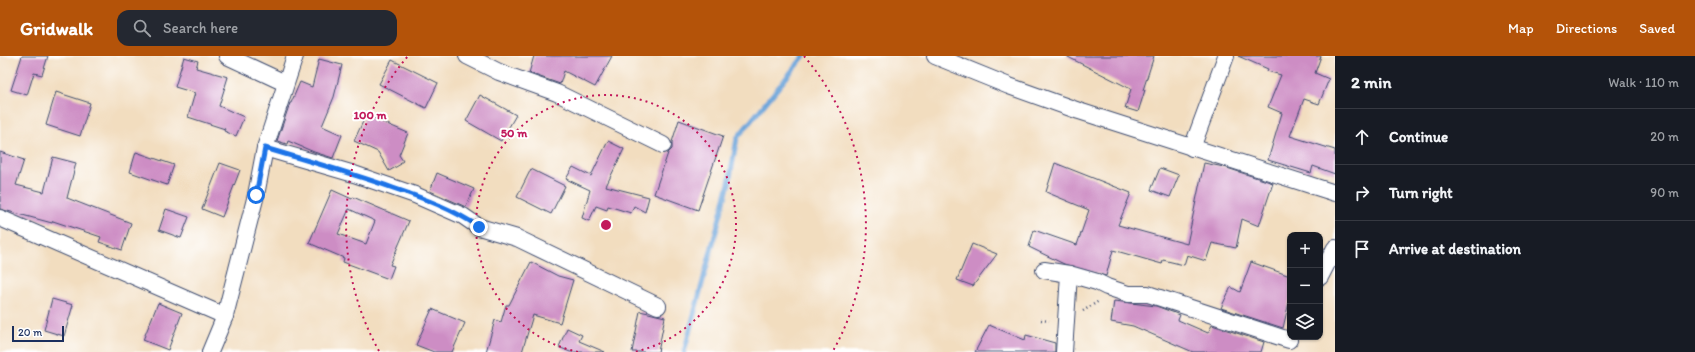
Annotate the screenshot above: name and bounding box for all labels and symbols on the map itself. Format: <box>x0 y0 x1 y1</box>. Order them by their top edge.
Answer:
text: 100 m <box>353 108 387 122</box>
text: 50 m <box>501 126 528 140</box>
route start <box>247 186 265 204</box>
route end <box>470 218 488 236</box>
centre of rings <box>599 218 613 232</box>
scale bar <box>12 324 64 343</box>

